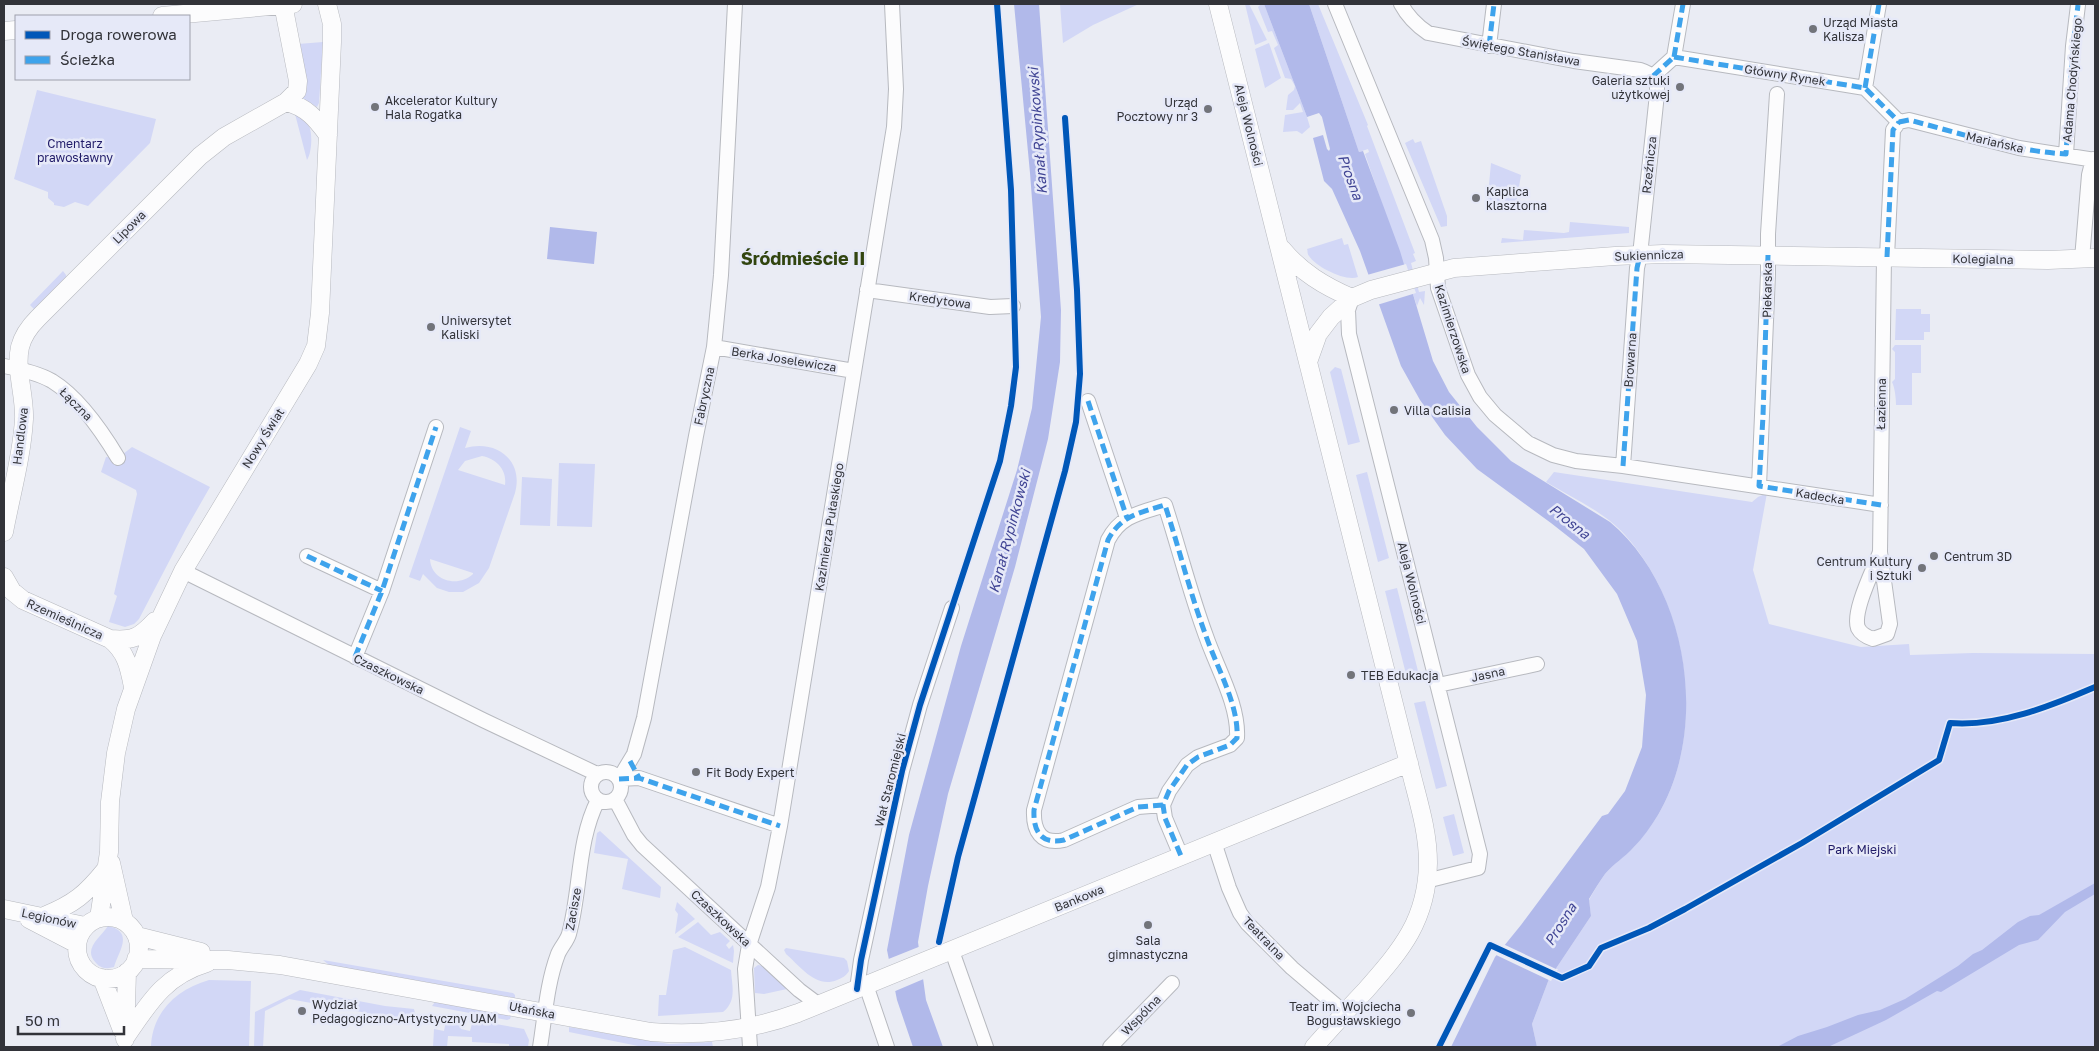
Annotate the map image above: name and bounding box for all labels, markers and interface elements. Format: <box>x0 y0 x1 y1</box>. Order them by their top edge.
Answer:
legend <box>15 15 190 80</box>
place label: Urząd Miasta Kalisza <box>1823 15 1898 44</box>
street label: Adama Chodyńskiego <box>2059 17 2085 143</box>
marker: Urząd Miasta Kalisza <box>1807 23 1819 35</box>
text: Droga rowerowa <box>60 25 177 43</box>
street label: Świętego Stanisława <box>1461 33 1581 69</box>
text: Ścieżka <box>60 50 115 68</box>
street label: Główny Rynek <box>1743 61 1827 89</box>
water label: Kanał Rypinkowski <box>1024 65 1050 195</box>
place label: Galeria sztuki użytkowej <box>1592 73 1670 102</box>
marker: Galeria sztuki użytkowej <box>1674 81 1686 93</box>
street label: Aleja Wolności <box>1232 82 1266 168</box>
place label: Akcelerator Kultury Hala Rogatka <box>385 93 498 122</box>
place label: Urząd Pocztowy nr 3 <box>1117 95 1198 124</box>
marker: Akcelerator Kultury Hala Rogatka <box>369 101 381 113</box>
marker: Urząd Pocztowy nr 3 <box>1202 103 1214 115</box>
street label: Mariańska <box>1965 128 2025 156</box>
park label: Cmentarz prawosławny <box>37 136 113 165</box>
street label: Rzeźnicza <box>1639 136 1659 194</box>
water label: Prosna <box>1335 152 1367 203</box>
place label: Kaplica klasztorna <box>1486 184 1547 213</box>
marker: Kaplica klasztorna <box>1470 192 1482 204</box>
street label: Lipowa <box>109 207 149 247</box>
street label: Sukiennicza <box>1614 246 1684 264</box>
district label: Śródmieście II <box>741 247 865 269</box>
street label: Kolegialna <box>1952 251 2014 267</box>
street label: Piekarska <box>1759 262 1775 318</box>
street label: Kazimierzowska <box>1432 283 1474 375</box>
street label: Kredytowa <box>908 288 972 312</box>
place label: Uniwersytet Kaliski <box>441 313 512 342</box>
marker: Uniwersytet Kaliski <box>425 321 437 333</box>
street label: Browarna <box>1621 332 1639 388</box>
street label: Berka Joselewicza <box>730 343 838 375</box>
street label: Fabryczna <box>690 365 718 427</box>
street label: Łazienna <box>1873 378 1889 430</box>
street label: Łączna <box>56 384 96 424</box>
place label: Villa Calisia <box>1404 403 1471 418</box>
marker: Villa Calisia <box>1388 404 1400 416</box>
street label: Nowy Świat <box>239 405 287 471</box>
street label: Handlowa <box>9 406 31 466</box>
street label: Kazimierza Pułaskiego <box>811 462 847 592</box>
water label: Kanał Rypinkowski <box>984 465 1034 594</box>
street label: Kadecka <box>1794 485 1846 507</box>
water label: Prosna <box>1546 500 1595 543</box>
street label: Aleja Wolności <box>1395 540 1429 626</box>
place label: Centrum 3D <box>1944 549 2012 564</box>
marker: Centrum 3D <box>1928 550 1940 562</box>
place label: Centrum Kultury i Sztuki <box>1817 554 1912 583</box>
marker: Centrum Kultury i Sztuki <box>1916 562 1928 574</box>
street label: Rzemieślnicza <box>24 595 106 643</box>
street label: Czaszkowska <box>351 650 427 698</box>
street label: Jasna <box>1470 663 1506 685</box>
place label: TEB Edukacja <box>1361 668 1439 683</box>
marker: TEB Edukacja <box>1345 669 1357 681</box>
street label: Wał Staromiejski <box>871 732 909 828</box>
place label: Fit Body Expert <box>706 765 795 780</box>
marker: Fit Body Expert <box>690 766 702 778</box>
park label: Park Miejski <box>1827 842 1897 857</box>
street label: Bankowa <box>1052 881 1106 915</box>
street label: Zacisze <box>562 886 584 932</box>
street label: Czaszkowska <box>688 886 754 950</box>
water label: Prosna <box>1540 899 1580 948</box>
street label: Legionów <box>20 905 78 931</box>
street label: Teatralna <box>1240 913 1288 963</box>
marker: Sala gimnastyczna <box>1142 919 1154 931</box>
place label: Sala gimnastyczna <box>1108 933 1188 962</box>
street label: Wspólna <box>1118 992 1164 1038</box>
place label: Wydział Pedagogiczno-Artystyczny UAM <box>312 997 497 1026</box>
street label: Ułańska <box>508 998 556 1022</box>
place label: Teatr im. Wojciecha Bogusławskiego <box>1289 999 1401 1028</box>
scale bar <box>18 1004 124 1036</box>
marker: Wydział Pedagogiczno-Artystyczny UAM <box>296 1005 308 1017</box>
marker: Teatr im. Wojciecha Bogusławskiego <box>1405 1007 1417 1019</box>
text: 50 m <box>25 1011 60 1029</box>

